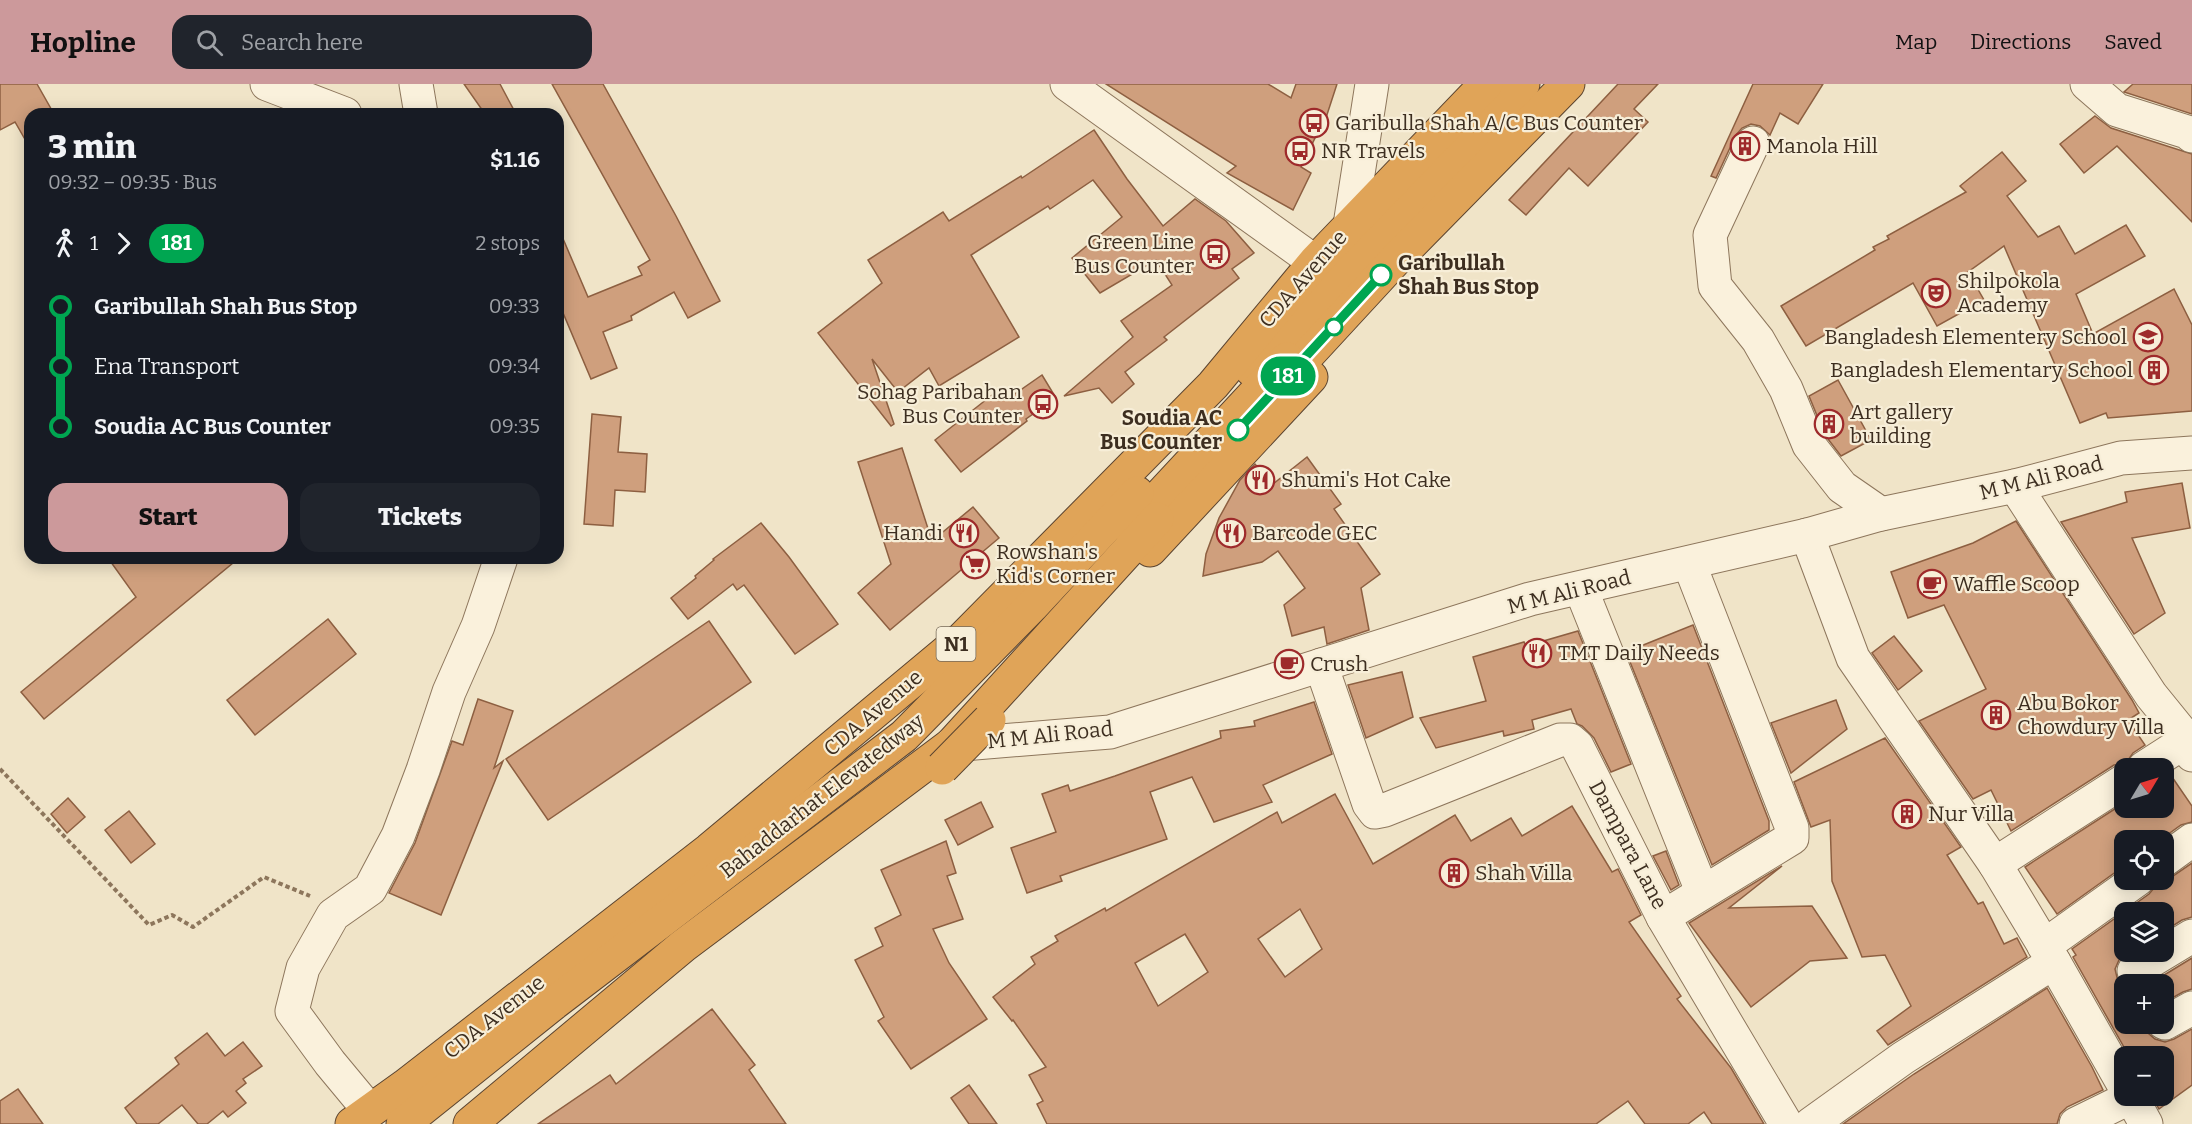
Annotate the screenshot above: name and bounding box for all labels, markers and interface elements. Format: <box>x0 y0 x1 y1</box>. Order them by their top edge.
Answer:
search box <box>172 15 592 69</box>
text: Hopline <box>30 26 136 59</box>
icon: search <box>193 26 226 59</box>
text: Search here <box>241 29 363 56</box>
text: Map <box>1895 29 1937 55</box>
text: Directions <box>1970 29 2071 55</box>
text: Saved <box>2104 29 2162 55</box>
bus stop icon: Garibulla Shah A/C Bus Counter <box>1298 107 1330 139</box>
place label: Garibulla Shah A/C Bus Counter <box>1335 110 1643 136</box>
text: 3 min <box>48 127 136 167</box>
building icon: Manola Hill <box>1729 130 1761 162</box>
place label: Manola Hill <box>1766 133 1878 159</box>
bus stop icon: NR Travels <box>1284 135 1316 167</box>
place label: NR Travels <box>1321 138 1425 164</box>
text: $1.16 <box>490 146 540 173</box>
text: 09:32 – 09:35 · Bus <box>48 170 217 194</box>
street label: CDA Avenue <box>1253 225 1353 333</box>
icon: walk <box>48 227 81 260</box>
icon: forward <box>107 227 140 260</box>
place label: Green Line Bus Counter <box>1074 229 1194 279</box>
text: 181 <box>161 230 192 256</box>
text: 1 <box>90 231 98 255</box>
text: 2 stops <box>476 231 540 255</box>
bus stop icon: Green Line Bus Counter <box>1199 238 1231 270</box>
place label: Garibullah Shah Bus Stop <box>1398 250 1539 300</box>
marker: Garibullah Shah Bus Stop <box>1370 264 1392 286</box>
place label: Shilpokola Academy <box>1957 268 2061 318</box>
theatre icon: Shilpokola Academy <box>1920 277 1952 309</box>
text: Garibullah Shah Bus Stop <box>94 293 357 320</box>
text: 09:33 <box>489 294 540 318</box>
unlabelled marker <box>1325 318 1343 336</box>
school or university icon: Bangladesh Elementery School <box>2132 321 2164 353</box>
place label: Bangladesh Elementery School <box>1824 324 2127 350</box>
text: Ena Transport <box>94 353 239 380</box>
text: 09:34 <box>488 354 540 378</box>
building icon: Bangladesh Elementary School <box>2138 354 2170 386</box>
line badge: 181 <box>1254 356 1322 396</box>
place label: Bangladesh Elementary School <box>1830 357 2133 383</box>
text: 181 <box>1273 363 1303 389</box>
place label: Sohag Paribahan Bus Counter <box>857 379 1022 429</box>
bus stop icon: Sohag Paribahan Bus Counter <box>1027 388 1059 420</box>
place label: Art gallery building <box>1850 399 1954 449</box>
place label: Soudia AC Bus Counter <box>1100 405 1222 455</box>
building icon: Art gallery building <box>1813 408 1845 440</box>
text: Soudia AC Bus Counter <box>94 413 331 440</box>
text: 09:35 <box>489 414 540 438</box>
marker: Soudia AC Bus Counter <box>1227 419 1249 441</box>
street label: M M Ali Road <box>1977 450 2105 506</box>
restaurant icon: Shumi's Hot Cake <box>1244 464 1276 496</box>
place label: Shumi's Hot Cake <box>1281 467 1451 493</box>
button: Start <box>48 483 288 552</box>
button: Tickets <box>300 483 540 552</box>
restaurant icon: Handi <box>948 517 980 549</box>
restaurant icon: Barcode GEC <box>1215 517 1247 549</box>
place label: Handi <box>883 520 943 546</box>
place label: Barcode GEC <box>1252 520 1378 546</box>
place label: Rowshan's Kid's Corner <box>996 539 1115 589</box>
supermarket icon: Rowshan's Kid's Corner <box>959 548 991 580</box>
street label: M M Ali Road <box>1505 564 1633 620</box>
cafe icon: Waffle Scoop <box>1916 568 1948 600</box>
place label: Waffle Scoop <box>1953 571 2080 597</box>
road number: N1 <box>936 627 976 661</box>
restaurant icon: TMT Daily Needs <box>1521 637 1553 669</box>
place label: TMT Daily Needs <box>1558 640 1720 666</box>
cafe icon: Crush <box>1273 648 1305 680</box>
place label: Crush <box>1310 651 1368 677</box>
street label: CDA Avenue <box>818 664 928 762</box>
place label: Abu Bokor Chowdury Villa <box>2017 690 2165 740</box>
building icon: Abu Bokor Chowdury Villa <box>1980 699 2012 731</box>
street label: Bahaddarhat Elevatedway <box>715 708 930 884</box>
street label: M M Ali Road <box>986 715 1114 755</box>
north arrow <box>2114 758 2174 818</box>
map controls <box>2114 758 2174 1106</box>
street label: Dampara Lane <box>1583 776 1673 914</box>
building icon: Nur Villa <box>1891 798 1923 830</box>
place label: Nur Villa <box>1928 801 2015 827</box>
button: locate <box>2114 830 2174 890</box>
building icon: Shah Villa <box>1438 857 1470 889</box>
place label: Shah Villa <box>1475 860 1573 886</box>
button: layers <box>2114 902 2174 962</box>
street label: CDA Avenue <box>438 970 550 1064</box>
button: + <box>2114 974 2174 1034</box>
button: − <box>2114 1046 2174 1106</box>

